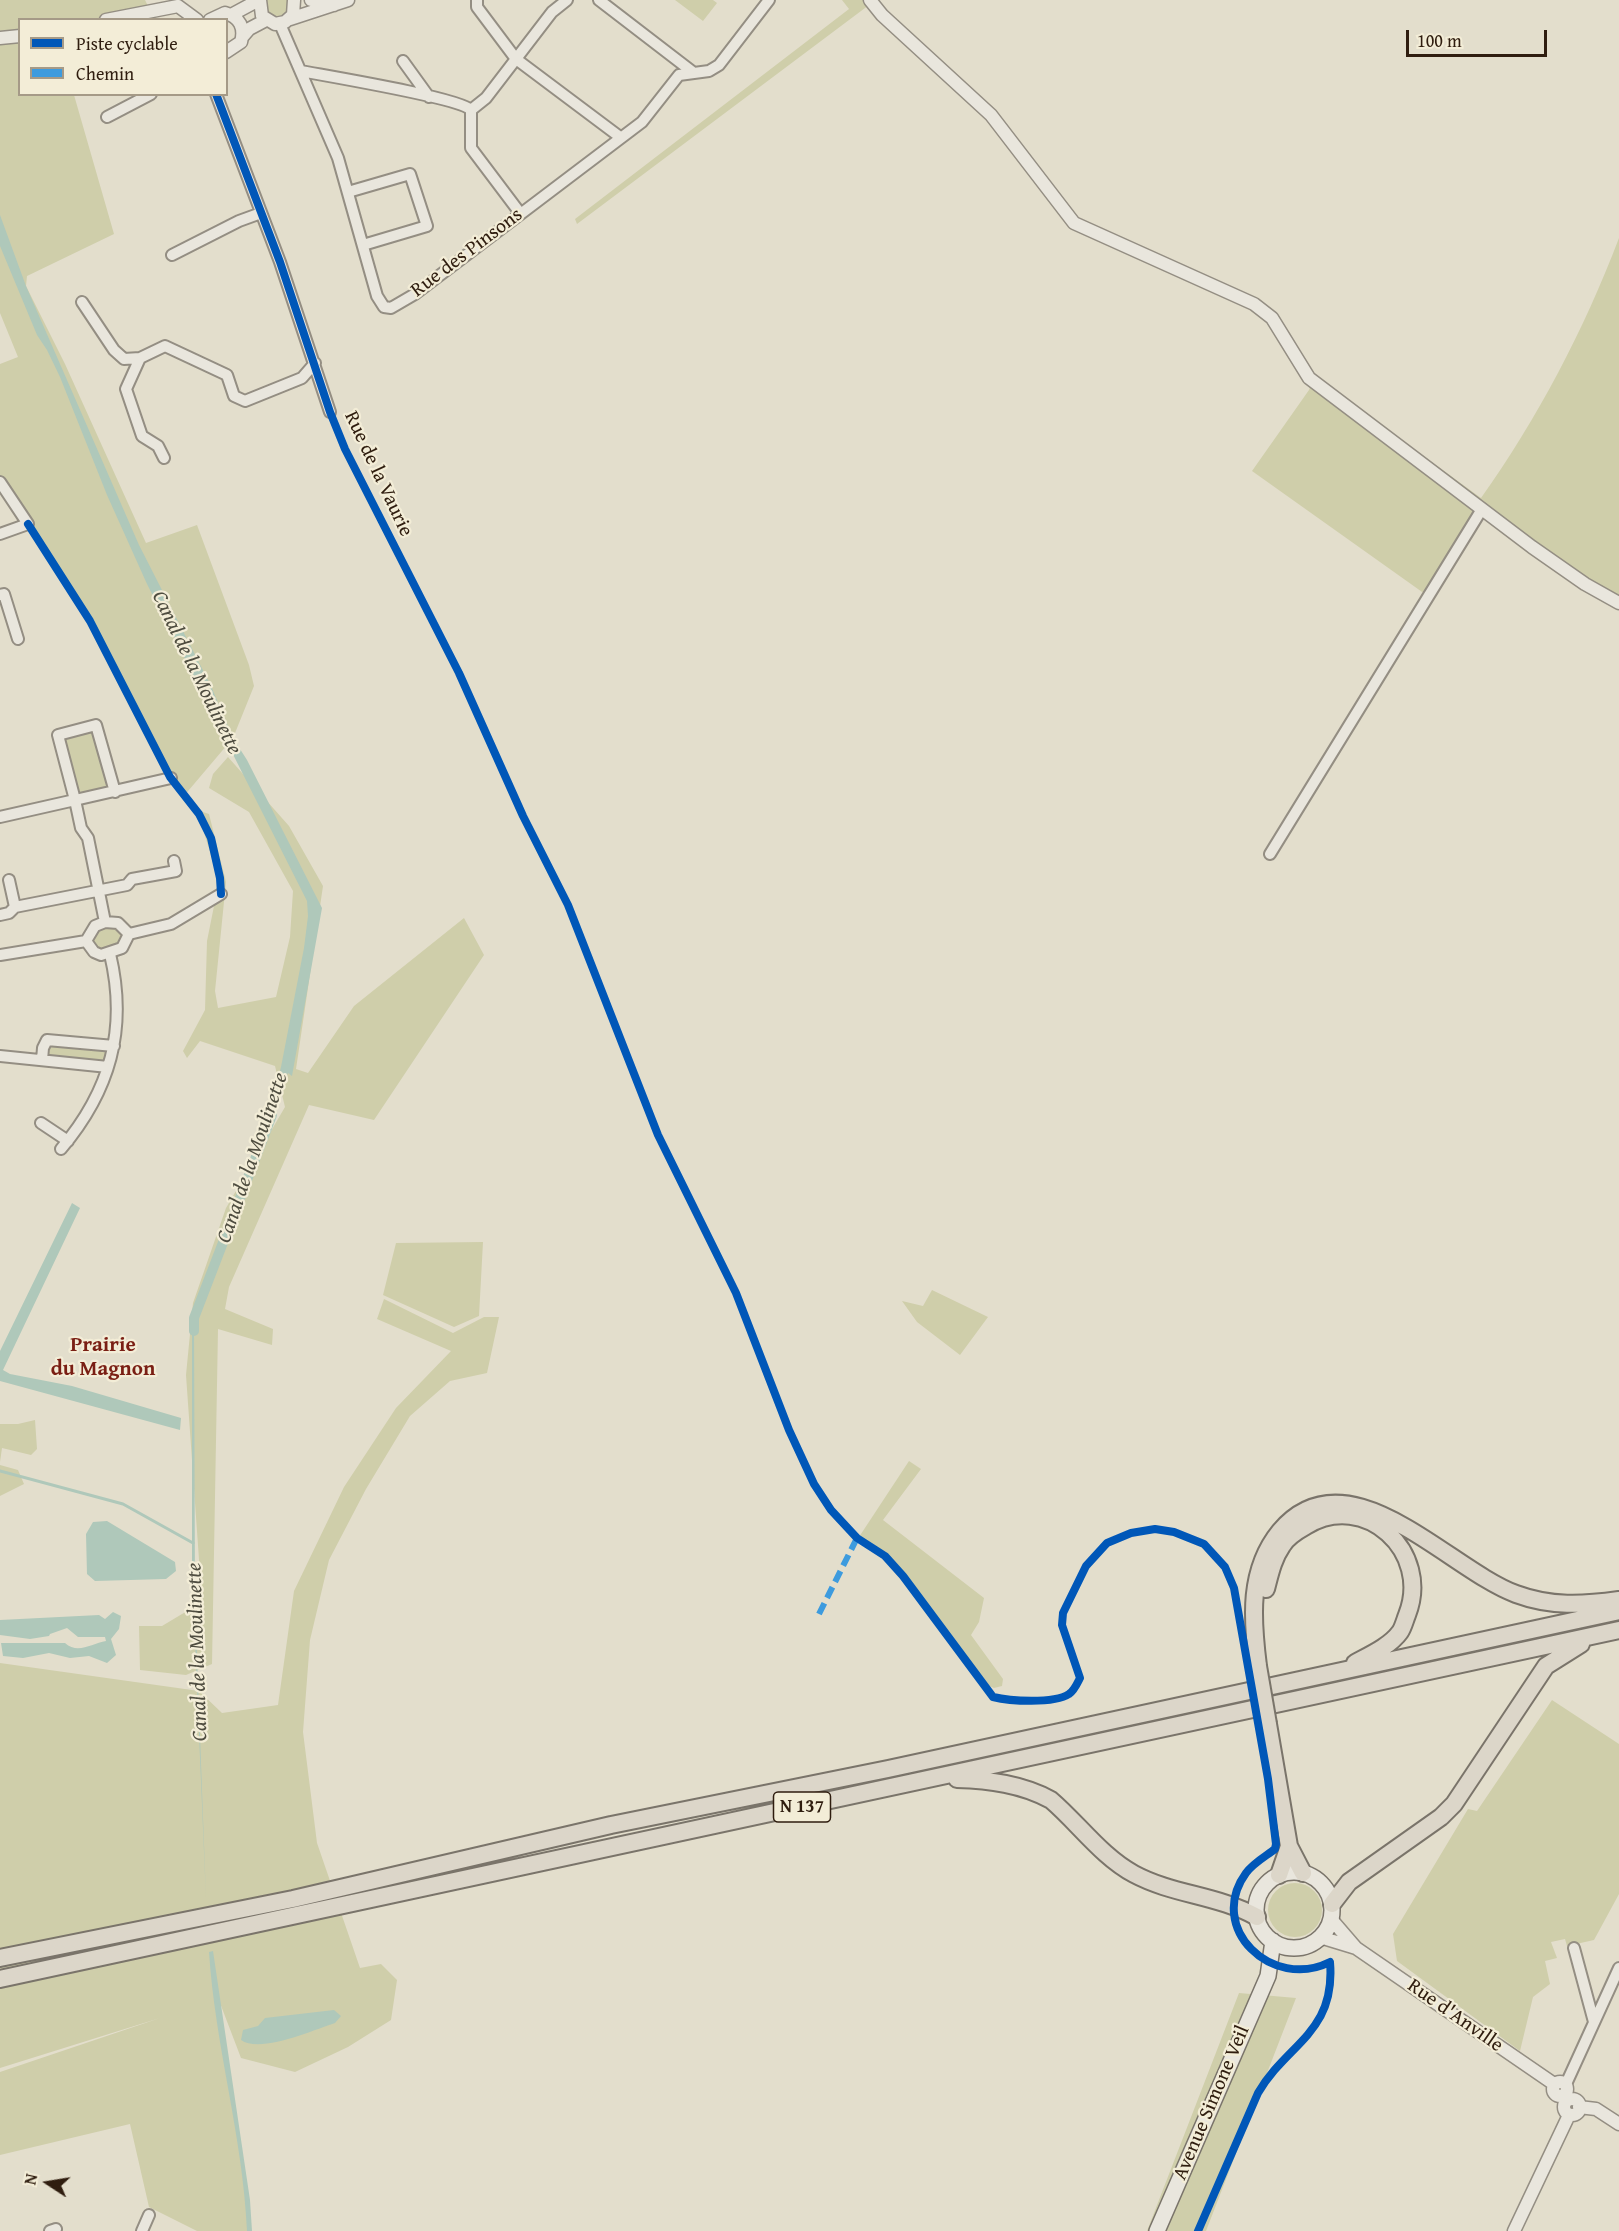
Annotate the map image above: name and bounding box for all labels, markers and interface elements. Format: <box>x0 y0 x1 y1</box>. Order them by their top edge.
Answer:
legend <box>18 18 228 96</box>
scale bar <box>1409 18 1550 56</box>
text: 100 m <box>1417 27 1462 54</box>
text: Piste cyclable <box>76 30 178 57</box>
text: Chemin <box>76 60 134 87</box>
street label: Rue des Pinsons <box>406 203 528 303</box>
street label: Rue de la Vaurie <box>338 408 418 540</box>
water label: Canal de la Moulinette <box>146 587 246 759</box>
water label: Canal de la Moulinette <box>212 1070 294 1246</box>
district label: Prairie du Magnon <box>51 1333 155 1383</box>
water label: Canal de la Moulinette <box>182 1562 214 1742</box>
road number: N 137 <box>774 1792 830 1822</box>
street label: Rue d'Anville <box>1402 1974 1508 2058</box>
street label: Avenue Simone Veil <box>1169 2022 1255 2184</box>
north arrow <box>18 2153 78 2213</box>
text: N <box>18 2172 43 2187</box>

